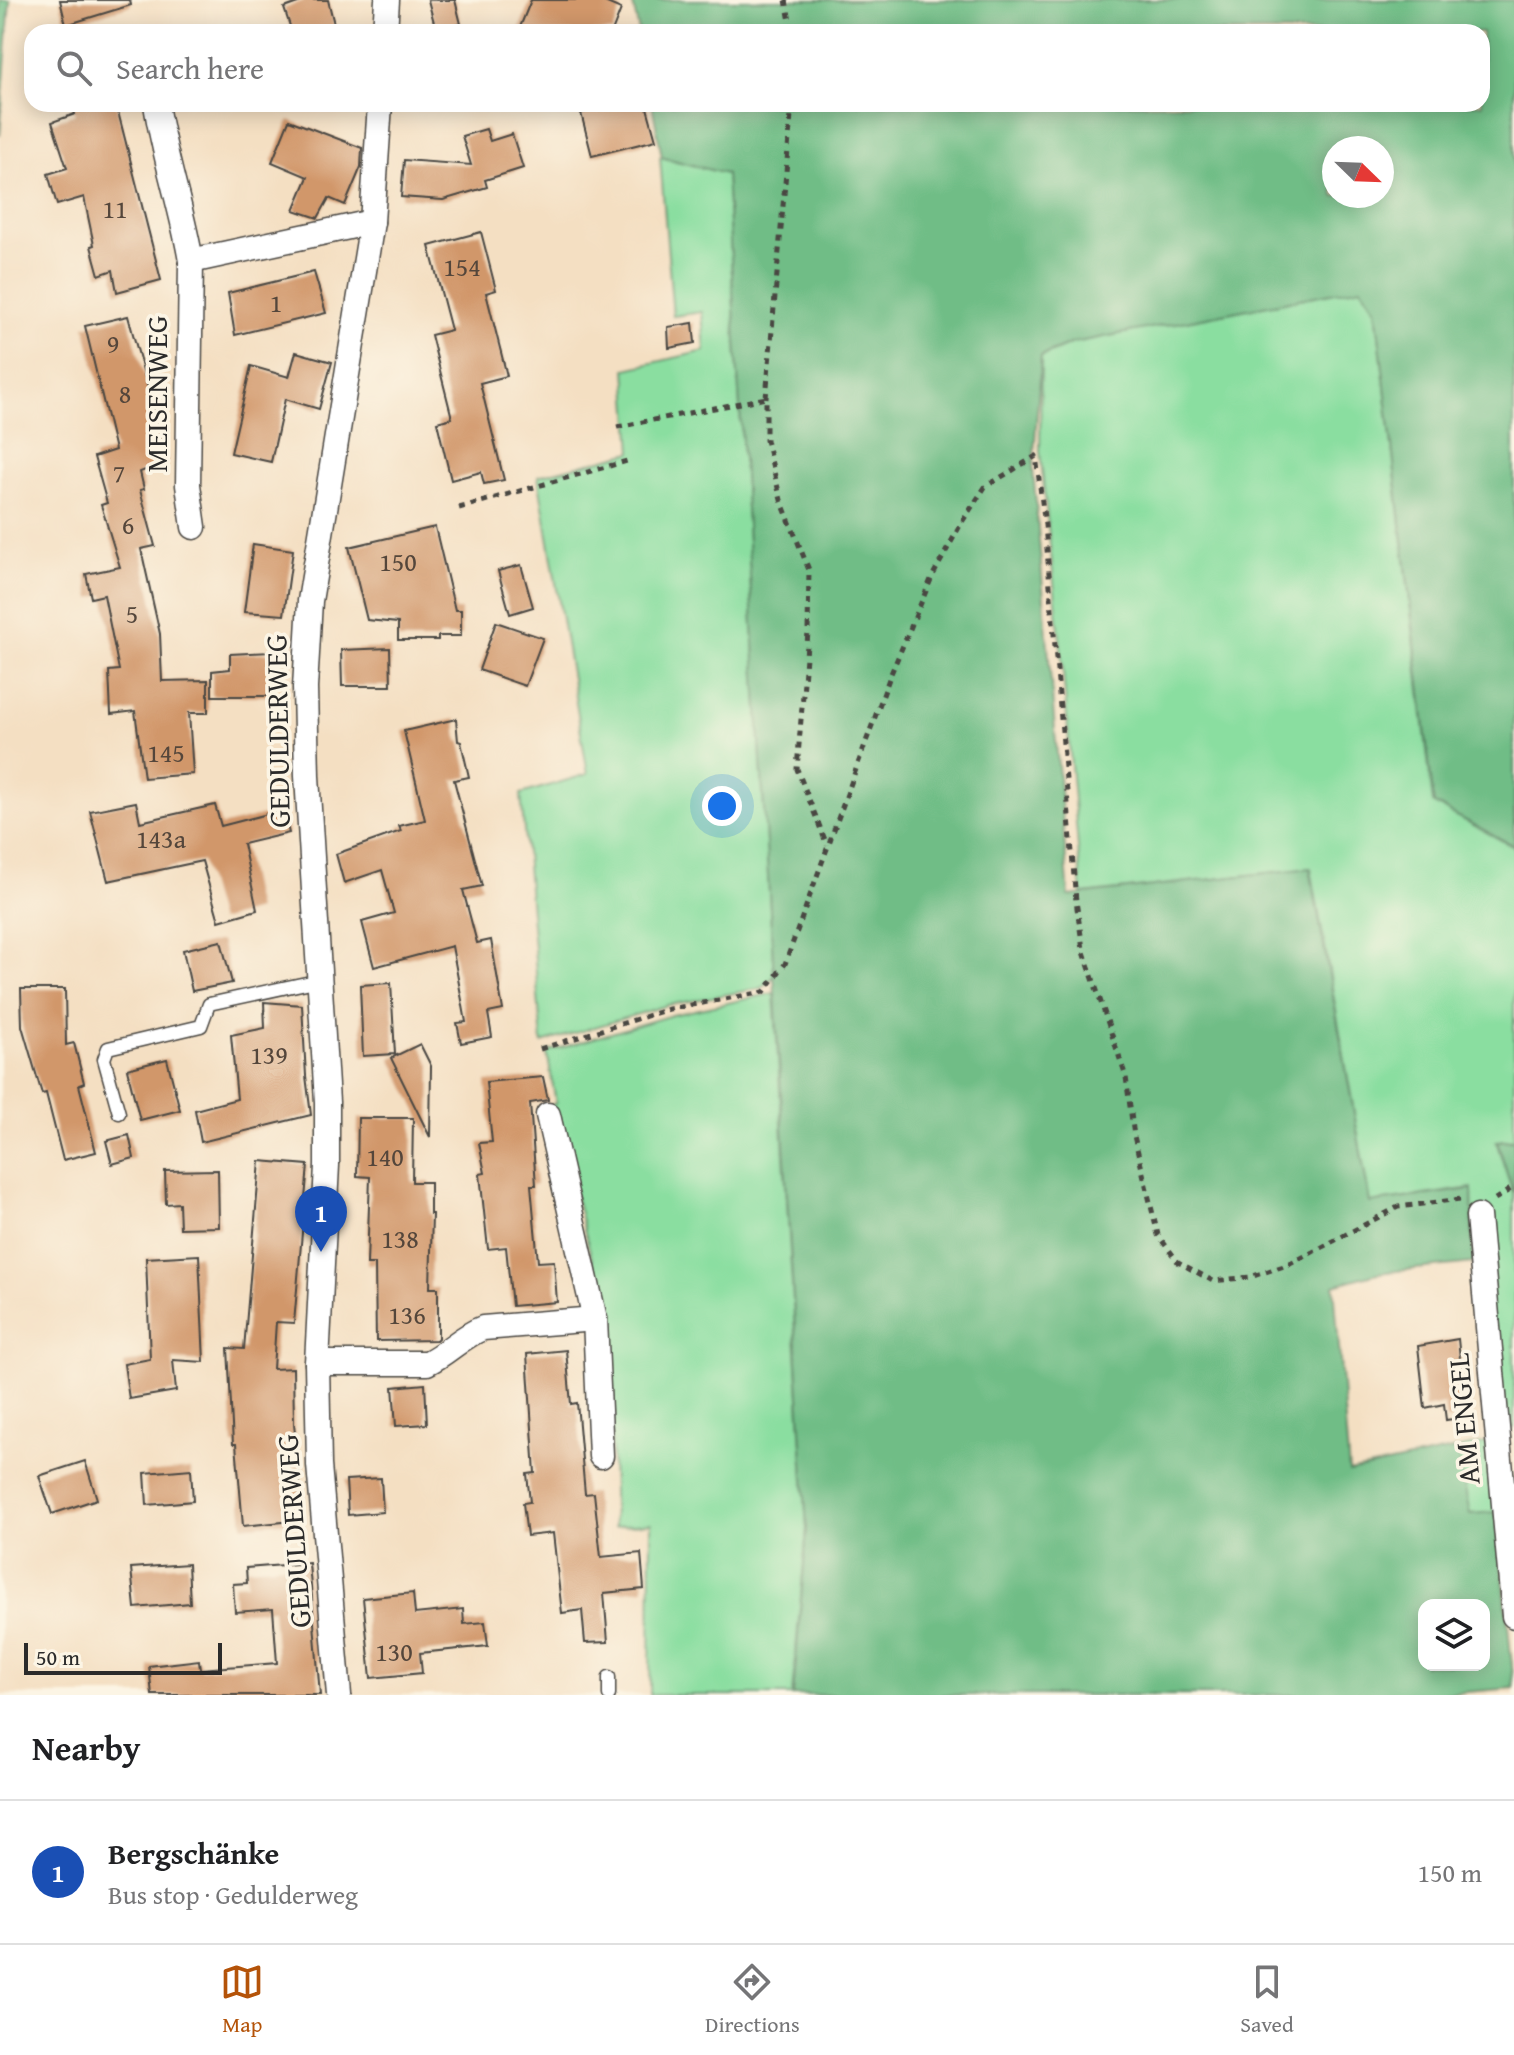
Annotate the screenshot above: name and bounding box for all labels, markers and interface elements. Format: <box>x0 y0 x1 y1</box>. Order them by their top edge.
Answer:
search box <box>24 24 1490 112</box>
icon: search <box>52 46 96 90</box>
text: Search here <box>116 46 264 90</box>
north arrow <box>1322 136 1394 208</box>
house number: 11 <box>102 189 128 228</box>
house number: 154 <box>443 247 481 286</box>
house number: 1 <box>270 283 282 322</box>
street label: MEISENWEG <box>134 316 178 472</box>
house number: 9 <box>107 324 119 363</box>
house number: 8 <box>119 374 131 413</box>
house number: 7 <box>113 453 125 492</box>
house number: 6 <box>122 505 134 544</box>
house number: 150 <box>379 542 417 581</box>
house number: 5 <box>126 594 138 633</box>
street label: GEDULDERWEG <box>253 634 301 828</box>
house number: 145 <box>147 733 185 772</box>
your location <box>702 786 742 826</box>
house number: 143a <box>136 819 187 858</box>
house number: 139 <box>250 1035 288 1074</box>
house number: 140 <box>366 1137 404 1176</box>
pin: 1 <box>295 1186 347 1252</box>
house number: 138 <box>381 1219 419 1258</box>
house number: 136 <box>388 1295 426 1334</box>
street label: AM ENGEL <box>1435 1351 1491 1487</box>
street label: GEDULDERWEG <box>264 1433 322 1629</box>
map controls <box>1418 1599 1490 1671</box>
button: layers <box>1418 1599 1490 1671</box>
house number: 130 <box>375 1632 413 1671</box>
scale bar <box>24 1639 222 1675</box>
text: 50 m <box>36 1641 80 1673</box>
text: Nearby <box>32 1723 141 1772</box>
text: Bergschänke <box>108 1831 279 1875</box>
text: 1 <box>51 1853 65 1892</box>
text: 150 m <box>1417 1853 1482 1892</box>
text: Bus stop · Gedulderweg <box>108 1875 358 1914</box>
tab: Map <box>220 1960 264 2040</box>
tab: Directions <box>705 1960 800 2040</box>
tab: Saved <box>1240 1960 1294 2040</box>

